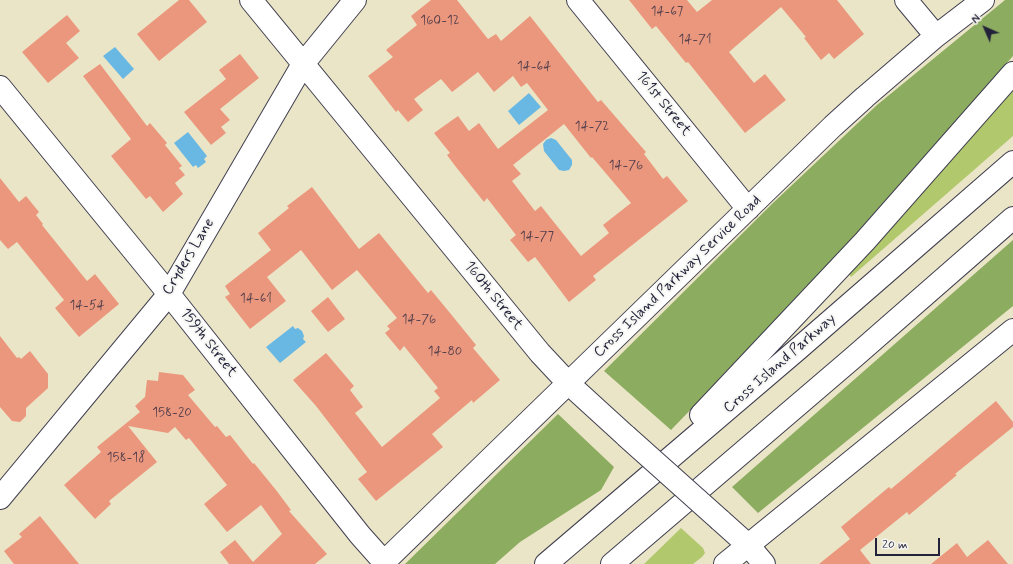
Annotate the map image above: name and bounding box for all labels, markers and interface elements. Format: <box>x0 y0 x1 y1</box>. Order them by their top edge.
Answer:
house number: 14-67 <box>651 4 683 20</box>
north arrow <box>965 8 1005 48</box>
text: N <box>969 12 984 27</box>
house number: 160-12 <box>420 13 460 29</box>
house number: 14-71 <box>678 32 712 48</box>
house number: 14-64 <box>517 59 551 75</box>
street label: 161st Street <box>631 68 695 140</box>
house number: 14-72 <box>575 119 609 135</box>
house number: 14-76 <box>609 158 643 174</box>
street label: Cross Island Parkway Service Road <box>590 192 766 362</box>
street label: Cryders Lane <box>159 215 219 299</box>
house number: 14-77 <box>520 229 554 245</box>
street label: 160th Street <box>460 258 526 334</box>
house number: 14-61 <box>240 291 272 307</box>
house number: 14-54 <box>69 298 105 314</box>
street label: 159th Street <box>176 305 240 381</box>
street label: Cross Island Parkway <box>720 310 840 418</box>
house number: 14-76 <box>402 312 436 328</box>
house number: 14-80 <box>428 344 462 360</box>
house number: 158-20 <box>152 405 192 421</box>
house number: 158-18 <box>107 450 145 466</box>
scale bar <box>877 530 942 556</box>
text: 20 m <box>882 537 908 553</box>

